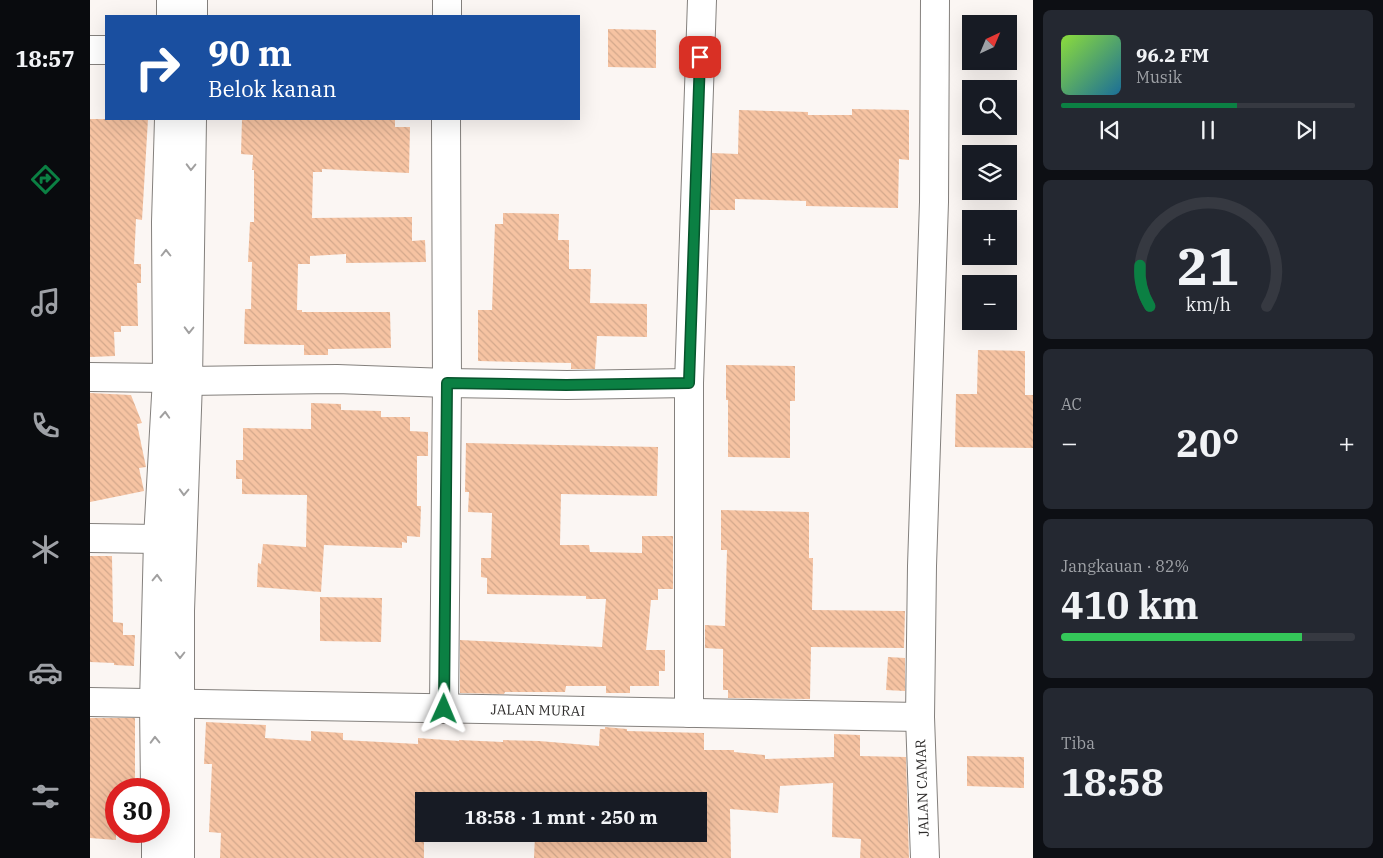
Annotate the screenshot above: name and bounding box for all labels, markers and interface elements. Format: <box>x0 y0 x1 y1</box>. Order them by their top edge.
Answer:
north arrow <box>962 15 1018 70</box>
map controls <box>962 15 1017 330</box>
text: 90 m <box>208 30 292 76</box>
icon: right <box>125 35 190 100</box>
pin <box>679 36 721 78</box>
icon: arrive <box>686 43 714 71</box>
text: 96.2 FM <box>1136 43 1209 67</box>
text: 18:57 <box>15 44 75 73</box>
text: Musik <box>1136 67 1182 87</box>
text: Belok kanan <box>208 74 336 103</box>
button: search <box>962 80 1017 135</box>
icon: previous <box>1096 116 1124 144</box>
icon: pause <box>1194 116 1222 144</box>
icon: next <box>1292 116 1320 144</box>
button: layers <box>962 145 1017 200</box>
icon: directions <box>28 162 63 197</box>
one-way arrow <box>186 164 196 172</box>
button: + <box>962 210 1017 265</box>
text: 21 <box>1177 232 1239 299</box>
one-way arrow <box>161 249 171 256</box>
button: − <box>962 275 1017 330</box>
icon: music <box>28 285 63 320</box>
text: km/h <box>1185 293 1231 316</box>
one-way arrow <box>183 326 194 334</box>
text: AC <box>1061 394 1082 414</box>
icon: phone <box>28 408 63 443</box>
one-way arrow <box>159 411 170 419</box>
text: 20° <box>1176 418 1240 467</box>
text: − <box>1061 424 1078 461</box>
text: + <box>1338 424 1355 461</box>
one-way arrow <box>178 489 189 497</box>
icon: climate <box>28 532 63 567</box>
text: Jangkauan · 82% <box>1061 556 1189 576</box>
one-way arrow <box>152 573 162 581</box>
text: 410 km <box>1061 580 1199 629</box>
one-way arrow <box>175 652 185 659</box>
icon: car <box>28 655 63 690</box>
position arrow <box>417 682 469 734</box>
street label: JALAN MURAI <box>491 700 585 720</box>
text: Tiba <box>1061 733 1095 753</box>
one-way arrow <box>149 736 160 744</box>
street label: JALAN CAMAR <box>911 738 933 837</box>
text: 18:58 <box>1061 757 1164 806</box>
speed limit sign: 30 <box>105 778 170 843</box>
icon: filters <box>28 779 63 814</box>
text: 18:58 · 1 mnt · 250 m <box>464 805 658 829</box>

